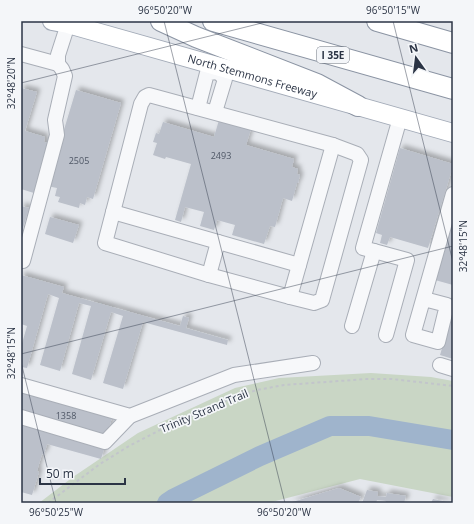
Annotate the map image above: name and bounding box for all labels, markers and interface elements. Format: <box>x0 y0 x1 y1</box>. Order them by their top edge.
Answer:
text: 96°50'20"W <box>138 3 193 17</box>
text: 96°50'15"W <box>366 3 421 17</box>
north arrow <box>396 38 436 78</box>
text: N <box>407 39 420 56</box>
road number: I 35E <box>317 47 349 63</box>
street label: North Stemmons Freeway <box>186 50 319 101</box>
text: 32°48'20"N <box>4 57 18 109</box>
house number: 2493 <box>211 149 231 162</box>
house number: 2505 <box>69 154 89 167</box>
text: 32°48'15"N <box>456 220 470 272</box>
text: 32°48'15"N <box>4 327 18 379</box>
street label: Trinity Strand Trail <box>157 385 250 436</box>
house number: 1358 <box>56 409 76 422</box>
scale bar <box>40 460 125 486</box>
text: 50 m <box>46 465 74 482</box>
text: 96°50'25"W <box>29 505 84 519</box>
text: 96°50'20"W <box>257 505 312 519</box>

